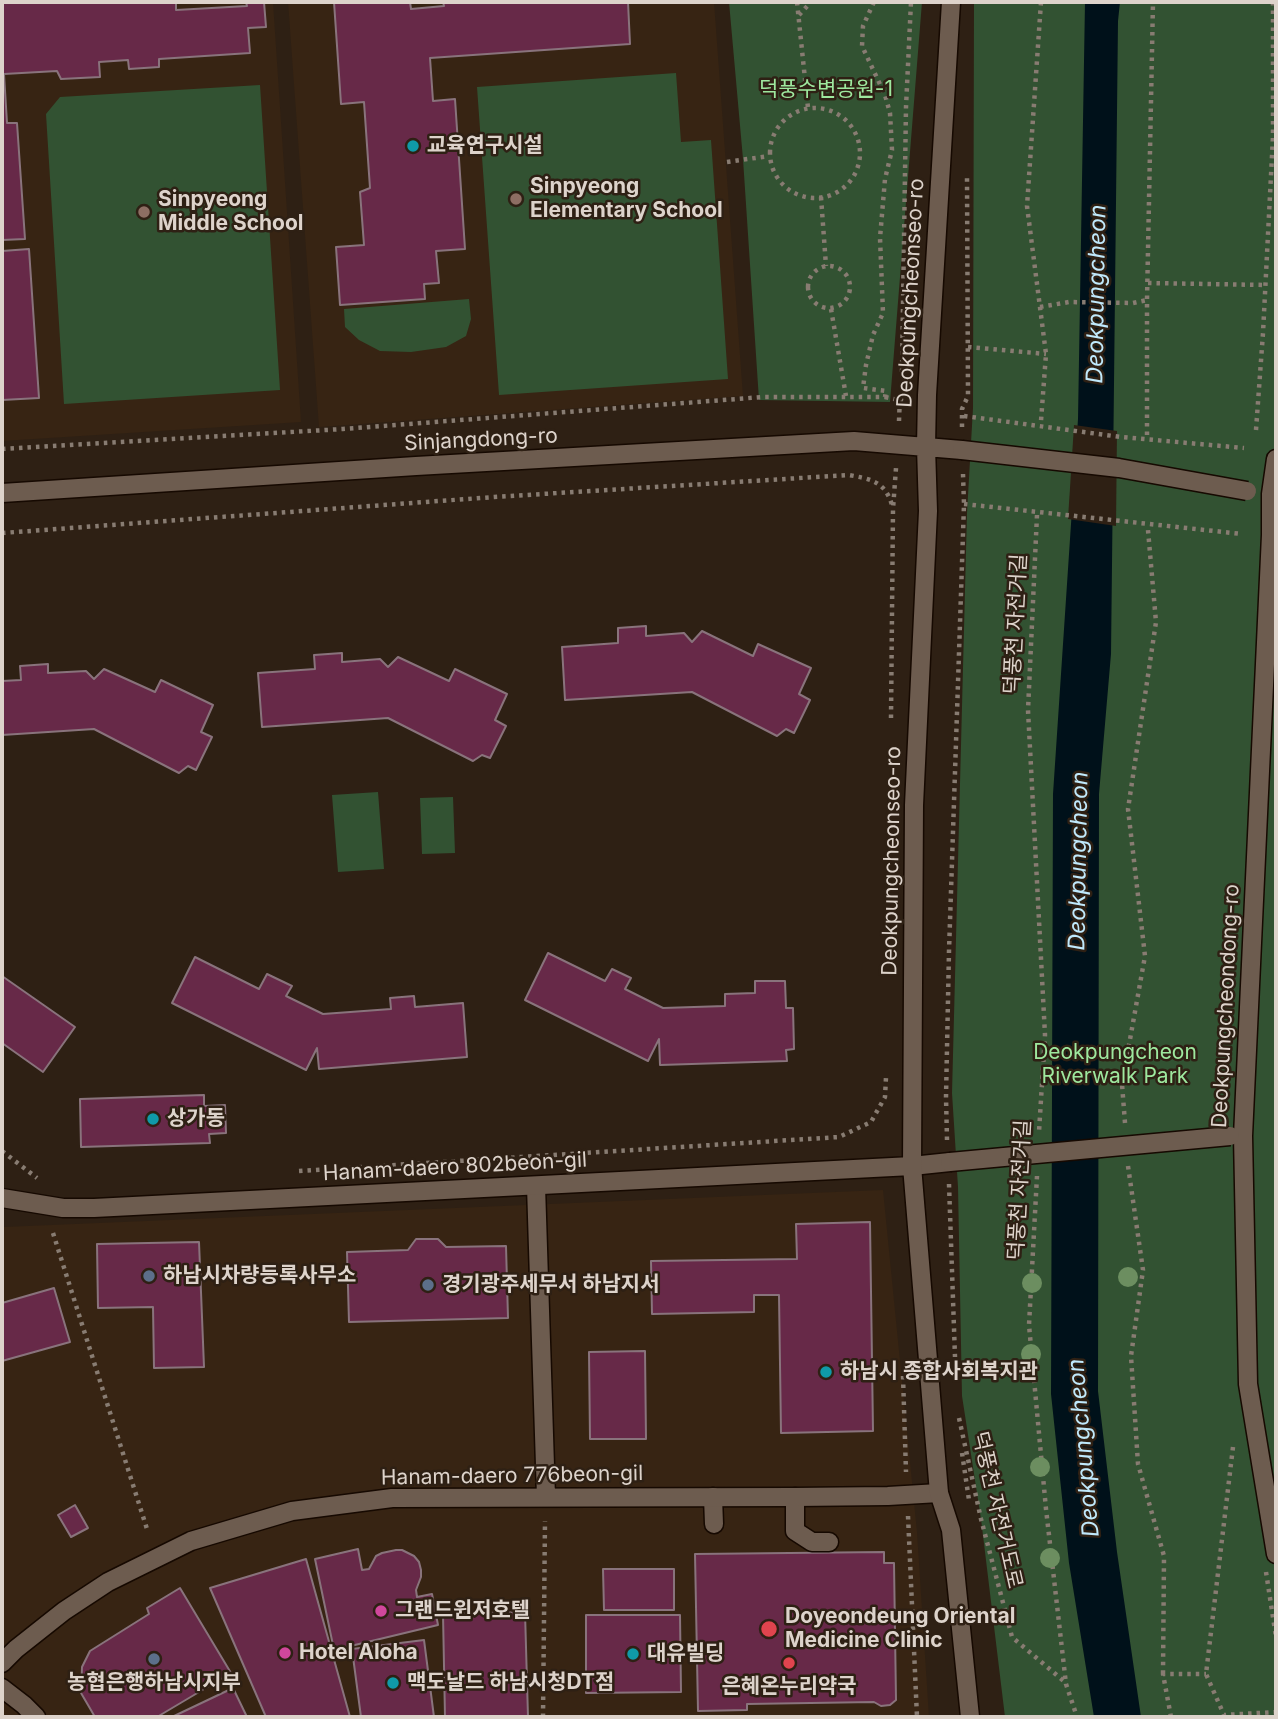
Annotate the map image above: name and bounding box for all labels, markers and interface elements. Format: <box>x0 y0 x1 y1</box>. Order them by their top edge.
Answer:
park label: 덕풍수변공원-1 <box>759 77 893 103</box>
place label: 교육연구시설 <box>427 133 543 159</box>
marker: 교육연구시설 <box>405 138 421 154</box>
place label: Sinpyeong Elementary School <box>530 174 723 224</box>
street label: Deokpungcheonseo-ro <box>892 178 930 408</box>
place label: Sinpyeong Middle School <box>158 187 304 237</box>
marker: Sinpyeong Elementary School <box>508 191 524 207</box>
marker: Sinpyeong Middle School <box>136 204 152 220</box>
water label: Deokpungcheon <box>1082 204 1112 384</box>
street label: Sinjangdong-ro <box>404 423 558 457</box>
street label: 덕풍천 자전거길 <box>1000 553 1032 695</box>
street label: Deokpungcheonseo-ro <box>877 746 907 976</box>
water label: Deokpungcheon <box>1064 771 1094 951</box>
street label: Deokpungcheondong-ro <box>1207 883 1245 1129</box>
park label: Deokpungcheon Riverwalk Park <box>1033 1040 1197 1090</box>
place label: 상가동 <box>167 1106 225 1132</box>
marker: 상가동 <box>145 1111 161 1127</box>
street label: 덕풍천 자전거길 <box>1004 1119 1036 1261</box>
street label: Hanam-daero 802beon-gil <box>322 1147 588 1187</box>
place label: 하남시차량등록사무소 <box>163 1263 356 1289</box>
marker: 하남시차량등록사무소 <box>141 1268 157 1284</box>
place label: 경기광주세무서 하남지서 <box>442 1272 659 1298</box>
marker: 경기광주세무서 하남지서 <box>420 1277 436 1293</box>
water label: Deokpungcheon <box>1062 1358 1106 1538</box>
place label: 하남시 종합사회복지관 <box>840 1359 1038 1385</box>
marker: 하남시 종합사회복지관 <box>818 1364 834 1380</box>
street label: 덕풍천 자전거도로 <box>967 1429 1027 1591</box>
street label: Hanam-daero 776beon-gil <box>381 1461 643 1491</box>
place label: 그랜드윈저호텔 <box>395 1598 530 1624</box>
marker: 그랜드윈저호텔 <box>373 1603 389 1619</box>
place label: Doyeondeung Oriental Medicine Clinic <box>785 1604 1015 1654</box>
marker: Doyeondeung Oriental Medicine Clinic <box>759 1619 779 1639</box>
place label: Hotel Aloha <box>299 1640 418 1666</box>
place label: 대유빌딩 <box>647 1641 724 1667</box>
marker: Hotel Aloha <box>277 1645 293 1661</box>
marker: 대유빌딩 <box>625 1646 641 1662</box>
marker: 농협은행하남시지부 <box>146 1651 162 1667</box>
marker: 은혜온누리약국 <box>781 1655 797 1671</box>
place label: 농협은행하남시지부 <box>67 1670 241 1696</box>
place label: 맥도날드 하남시청DT점 <box>407 1670 614 1696</box>
place label: 은혜온누리약국 <box>721 1674 857 1700</box>
marker: 맥도날드 하남시청DT점 <box>385 1675 401 1691</box>

